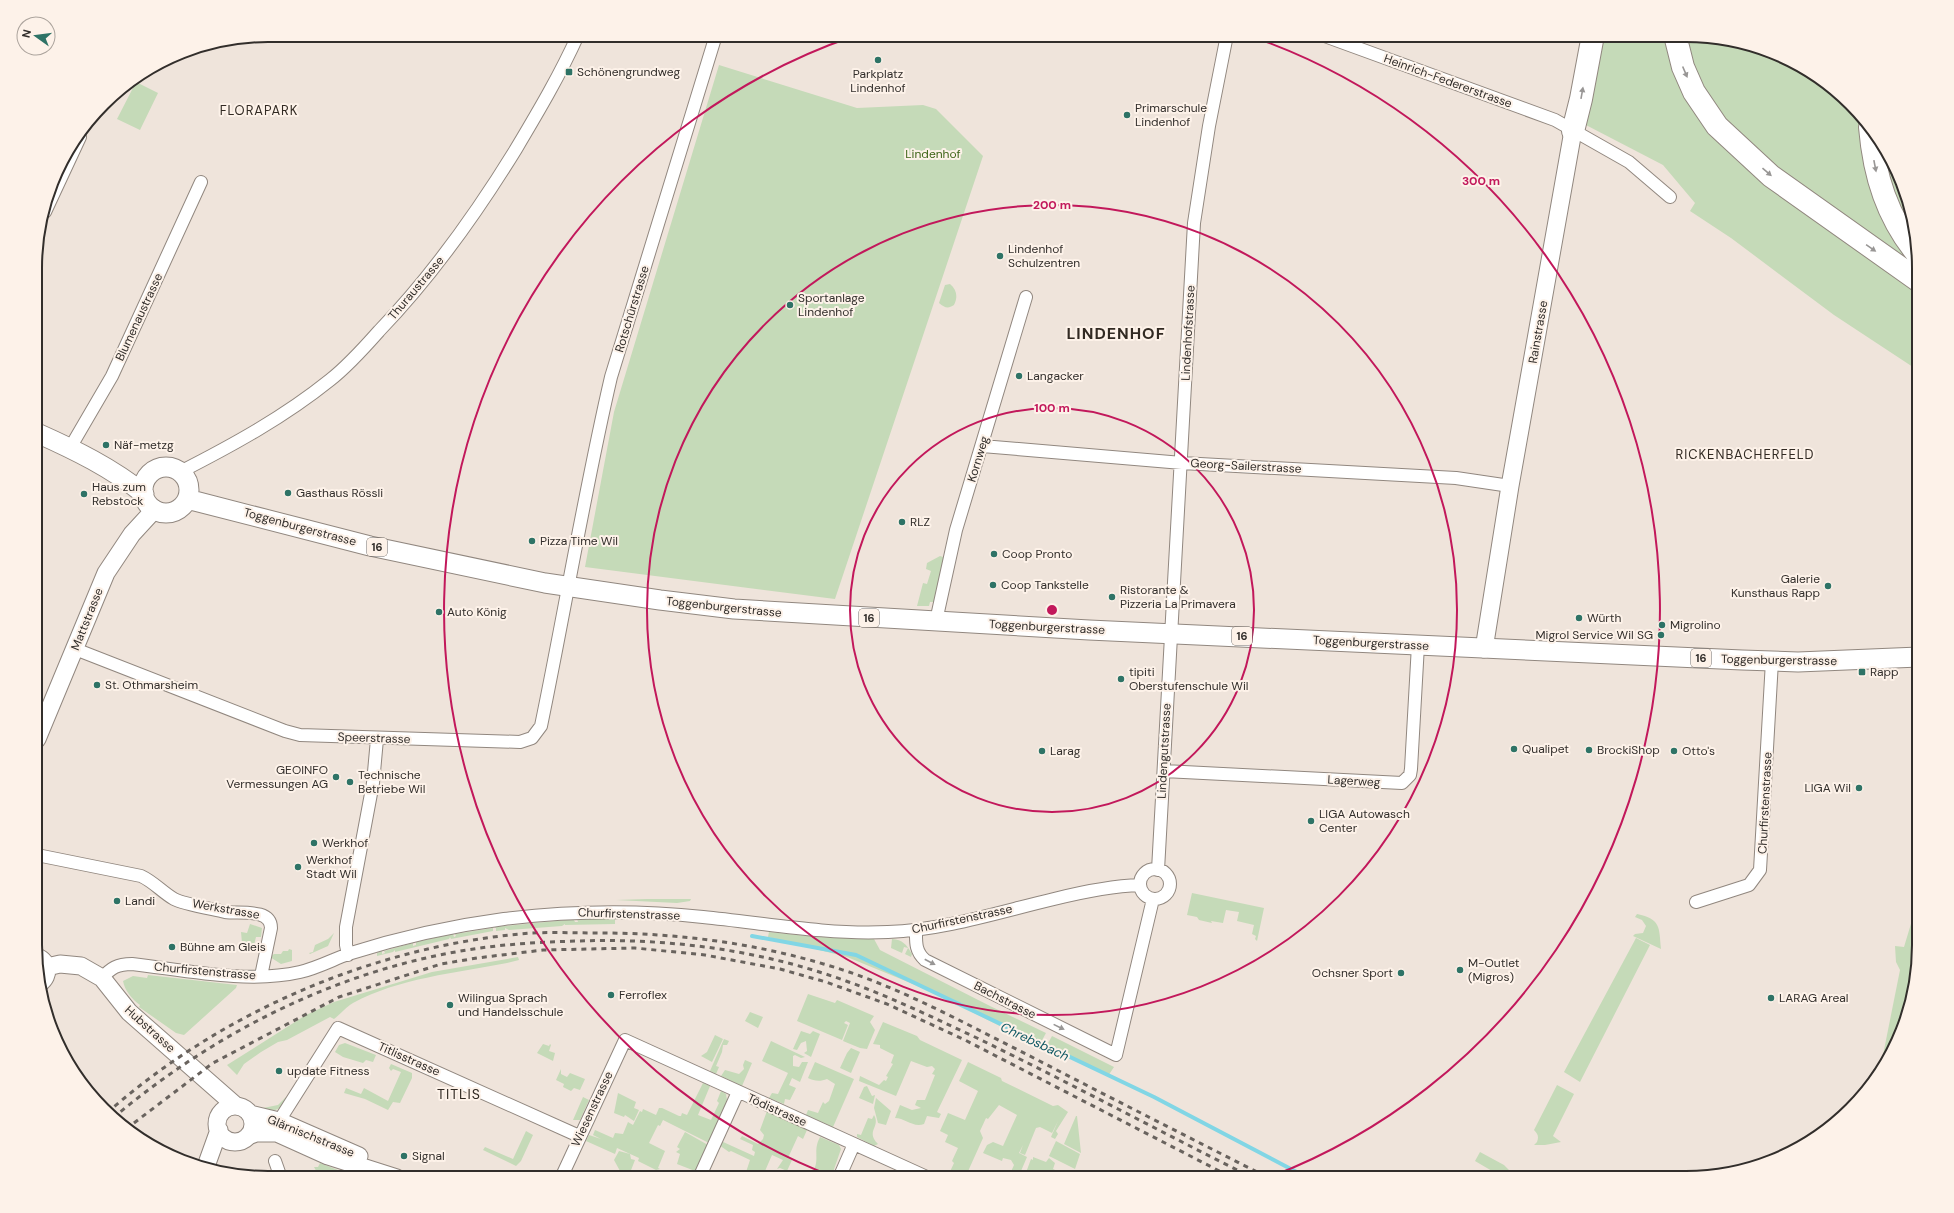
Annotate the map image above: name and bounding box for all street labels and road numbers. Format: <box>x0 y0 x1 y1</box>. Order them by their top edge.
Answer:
street label: Heinrich-Federerstrasse <box>1382 50 1515 112</box>
street label: Thuraustrasse <box>385 253 448 323</box>
street label: Rotschürstrasse <box>611 264 653 354</box>
street label: Blumenaustrasse <box>112 270 166 363</box>
street label: Lindenhofstrasse <box>1178 285 1198 381</box>
street label: Rainstrasse <box>1525 299 1551 365</box>
street label: Kornweg <box>963 434 993 484</box>
street label: Georg-Sailerstrasse <box>1190 455 1302 477</box>
street label: Toggenburgerstrasse <box>242 504 358 550</box>
road number: 16 <box>367 538 387 556</box>
street label: Mattstrasse <box>67 585 107 653</box>
street label: Toggenburgerstrasse <box>665 593 783 621</box>
road number: 16 <box>859 609 879 627</box>
street label: Toggenburgerstrasse <box>989 616 1106 638</box>
road number: 16 <box>1232 627 1252 645</box>
street label: Toggenburgerstrasse <box>1313 632 1430 654</box>
road number: 16 <box>1691 649 1711 667</box>
street label: Toggenburgerstrasse <box>1721 651 1837 669</box>
street label: Lindengutstrasse <box>1154 703 1175 799</box>
street label: Speerstrasse <box>337 729 411 747</box>
street label: Churfirstenstrasse <box>1754 751 1776 855</box>
street label: Lagerweg <box>1327 772 1381 790</box>
street label: Werkstrasse <box>191 895 261 923</box>
street label: Churfirstenstrasse <box>910 901 1014 937</box>
street label: Churfirstenstrasse <box>578 904 681 924</box>
street label: Churfirstenstrasse <box>153 959 257 983</box>
street label: Bachstrasse <box>971 977 1039 1023</box>
street label: Hubstrasse <box>121 1002 179 1056</box>
street label: Titlisstrasse <box>376 1038 443 1080</box>
street label: Wiesenstrasse <box>568 1069 617 1149</box>
street label: Tödistrasse <box>745 1090 809 1130</box>
street label: Glärnischstrasse <box>265 1111 357 1161</box>

